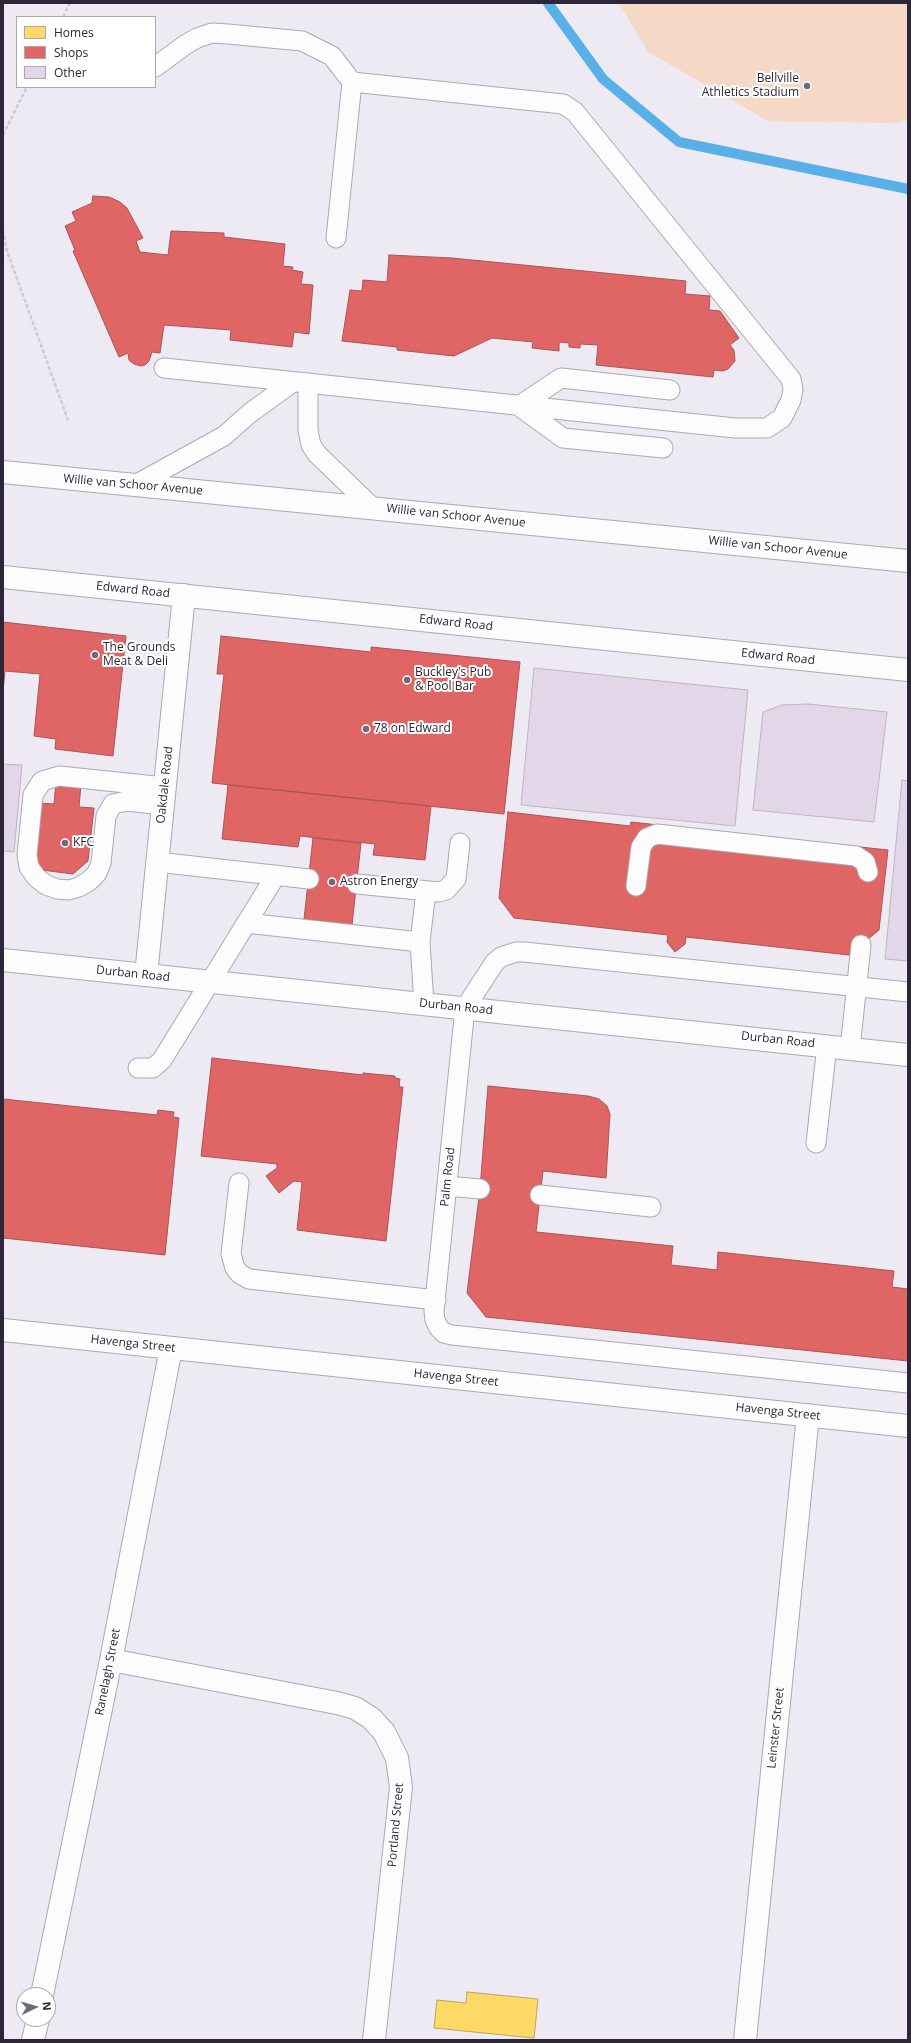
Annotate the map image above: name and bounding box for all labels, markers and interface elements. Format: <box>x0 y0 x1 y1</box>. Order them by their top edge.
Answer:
legend <box>16 16 156 88</box>
text: Homes <box>54 24 94 41</box>
text: Shops <box>54 44 88 61</box>
text: Other <box>54 64 87 81</box>
place label: Bellville Athletics Stadium <box>702 72 799 100</box>
marker: Bellville Athletics Stadium <box>802 81 812 91</box>
street label: Willie van Schoor Avenue <box>63 472 203 498</box>
street label: Willie van Schoor Avenue <box>386 502 526 530</box>
street label: Willie van Schoor Avenue <box>708 534 848 562</box>
street label: Edward Road <box>95 579 171 601</box>
street label: Edward Road <box>418 612 494 634</box>
place label: The Grounds Meat & Deli <box>103 641 175 669</box>
street label: Edward Road <box>740 646 816 668</box>
marker: The Grounds Meat & Deli <box>90 650 100 660</box>
place label: Buckley's Pub & Pool Bar <box>415 666 491 694</box>
marker: Buckley's Pub & Pool Bar <box>402 675 412 685</box>
place label: 78 on Edward <box>374 722 451 736</box>
marker: 78 on Edward <box>361 724 371 734</box>
street label: Oakdale Road <box>154 746 176 824</box>
place label: KFC <box>73 836 94 850</box>
marker: KFC <box>60 838 70 848</box>
place label: Astron Energy <box>340 875 418 889</box>
marker: Astron Energy <box>327 877 337 887</box>
street label: Durban Road <box>95 963 171 985</box>
street label: Durban Road <box>418 996 494 1018</box>
street label: Durban Road <box>740 1029 816 1051</box>
street label: Palm Road <box>438 1147 458 1207</box>
street label: Havenga Street <box>90 1332 176 1356</box>
street label: Havenga Street <box>413 1366 499 1390</box>
street label: Havenga Street <box>735 1400 821 1424</box>
street label: Ranelagh Street <box>93 1627 123 1717</box>
street label: Leinster Street <box>765 1687 787 1769</box>
street label: Portland Street <box>385 1782 407 1868</box>
north arrow <box>16 1987 56 2027</box>
text: N <box>40 2001 55 2011</box>

